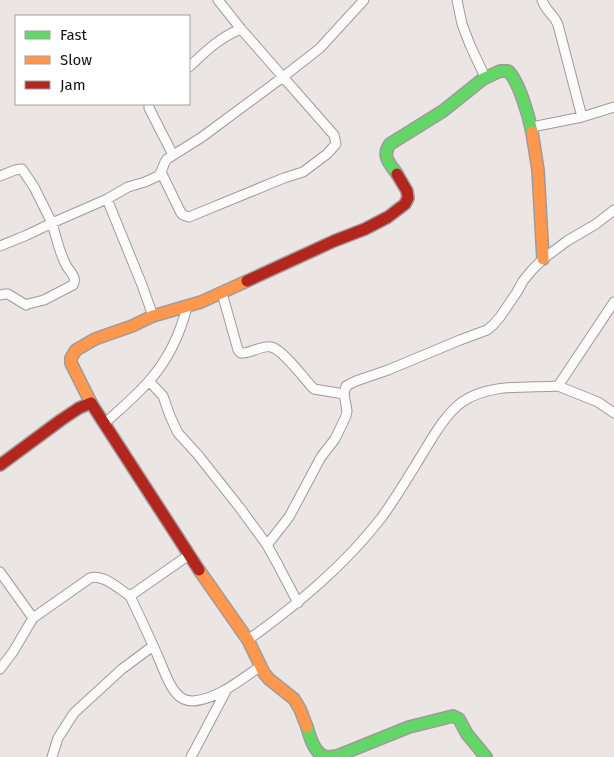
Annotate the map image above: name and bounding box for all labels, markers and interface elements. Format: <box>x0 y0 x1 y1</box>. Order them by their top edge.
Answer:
legend <box>15 15 190 105</box>
text: Fast <box>60 26 87 44</box>
text: Slow <box>60 51 92 69</box>
text: Jam <box>60 76 86 94</box>

